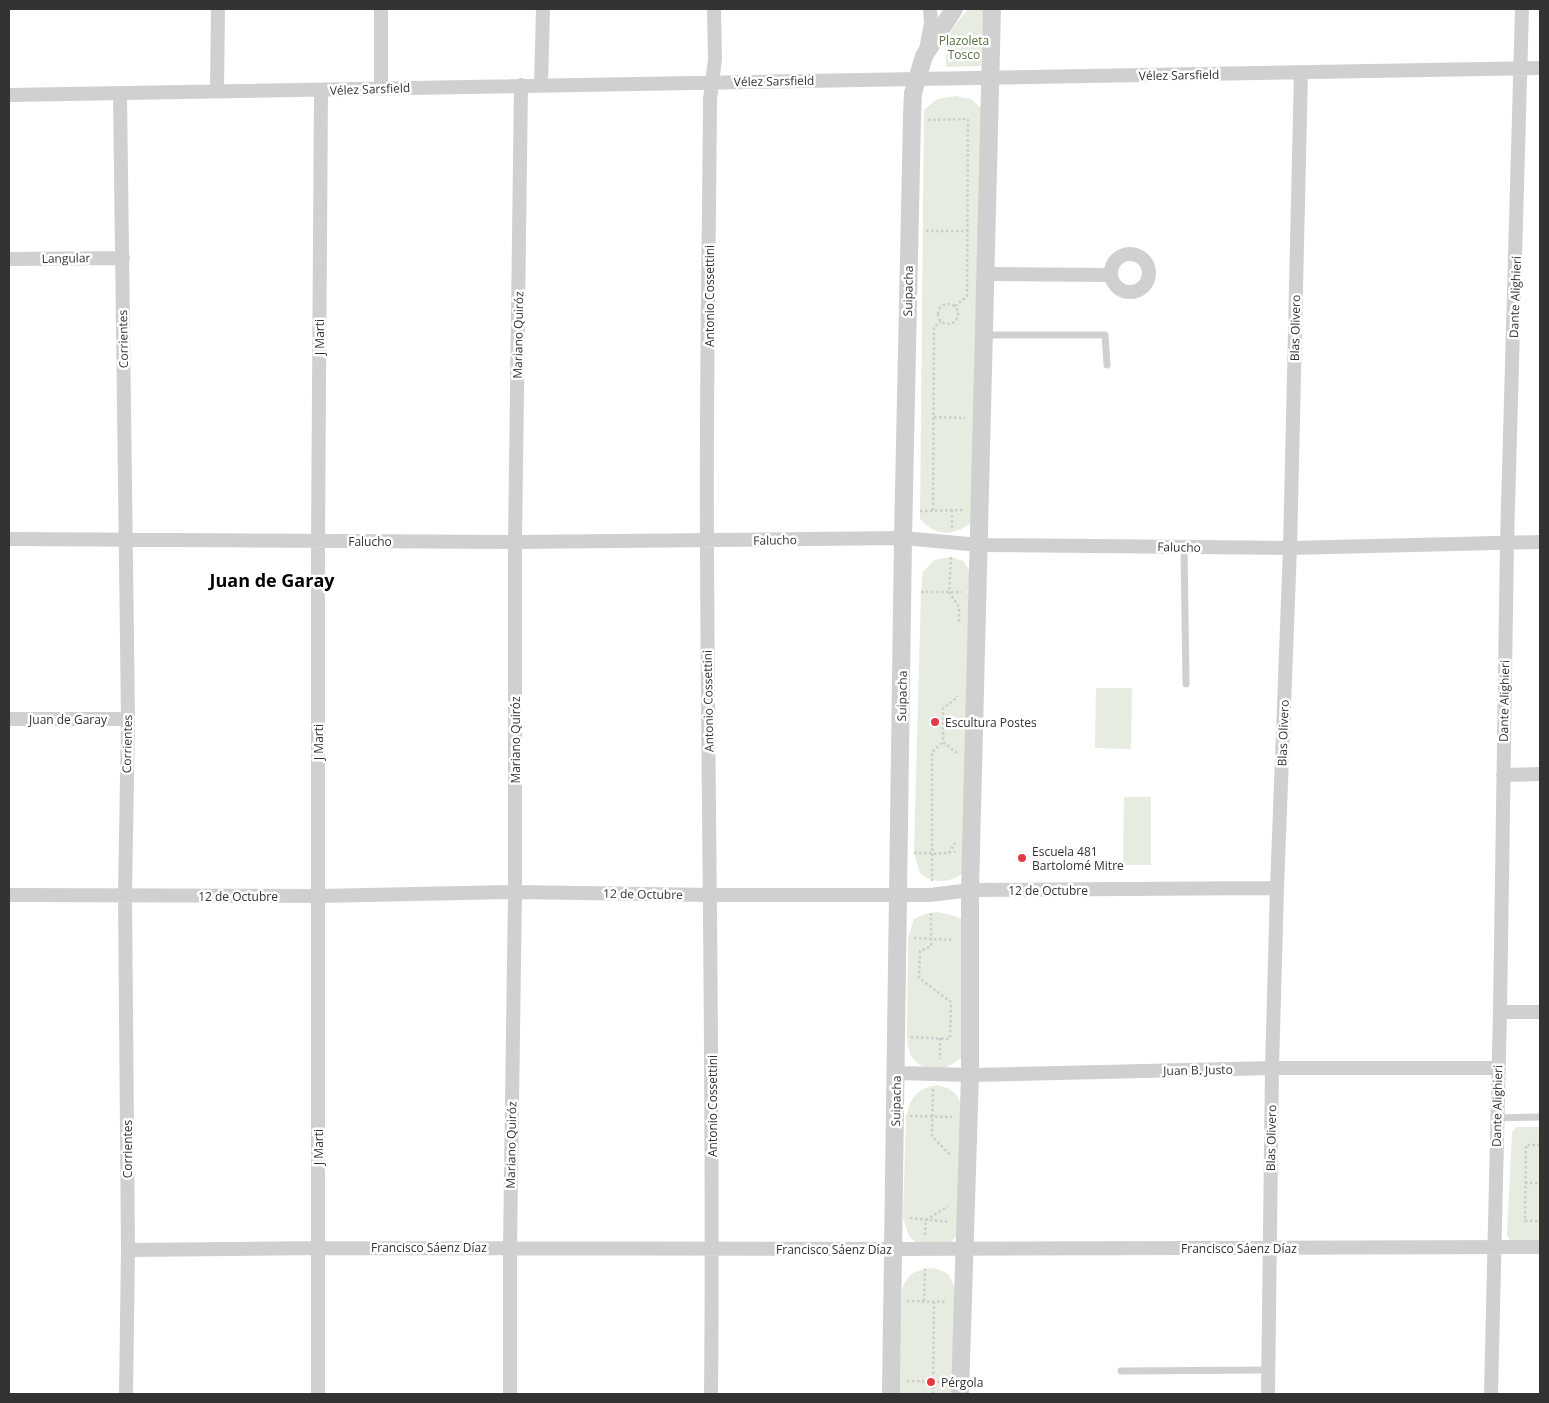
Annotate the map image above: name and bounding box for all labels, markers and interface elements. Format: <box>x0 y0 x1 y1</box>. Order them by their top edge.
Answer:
park label: Plazoleta Tosco <box>939 32 989 63</box>
street label: Vélez Sarsfield <box>1139 66 1219 84</box>
street label: Vélez Sarsfield <box>734 72 814 90</box>
street label: Vélez Sarsfield <box>330 79 410 99</box>
street label: Antonio Cossettini <box>701 245 718 347</box>
street label: Langular <box>41 249 91 267</box>
street label: Dante Alighieri <box>1505 256 1525 338</box>
street label: Suipacha <box>899 265 917 317</box>
street label: Mariano Quiróz <box>509 291 527 379</box>
street label: Blas Olivero <box>1286 295 1304 361</box>
street label: Corrientes <box>114 309 132 368</box>
street label: J Marti <box>311 319 328 356</box>
street label: Falucho <box>753 531 797 549</box>
street label: Falucho <box>348 533 392 550</box>
street label: Falucho <box>1157 538 1201 556</box>
district label: Juan de Garay <box>207 568 335 592</box>
street label: Antonio Cossettini <box>699 650 717 752</box>
street label: Dante Alighieri <box>1495 660 1513 742</box>
street label: Suipacha <box>893 670 911 722</box>
street label: Mariano Quiróz <box>507 696 524 784</box>
street label: Blas Olivero <box>1273 699 1293 767</box>
street label: Juan de Garay <box>28 711 108 728</box>
street label: Corrientes <box>118 714 136 773</box>
place label: Escultura Postes <box>945 714 1037 731</box>
marker: Escultura Postes <box>929 716 941 728</box>
street label: J Marti <box>310 724 327 761</box>
place label: Escuela 481 Bartolomé Mitre <box>1032 843 1124 874</box>
marker: Escuela 481 Bartolomé Mitre <box>1016 852 1028 864</box>
street label: 12 de Octubre <box>1008 882 1088 899</box>
street label: 12 de Octubre <box>603 885 683 903</box>
street label: 12 de Octubre <box>198 888 278 905</box>
street label: Antonio Cossettini <box>704 1055 721 1157</box>
street label: Juan B. Justo <box>1162 1061 1233 1079</box>
street label: Dante Alighieri <box>1488 1065 1506 1147</box>
street label: Suipacha <box>887 1075 905 1127</box>
street label: Mariano Quiróz <box>502 1101 520 1189</box>
street label: Blas Olivero <box>1262 1105 1280 1171</box>
street label: Corrientes <box>119 1119 136 1178</box>
street label: J Marti <box>310 1129 327 1166</box>
street label: Francisco Sáenz Díaz <box>371 1239 487 1256</box>
street label: Francisco Sáenz Díaz <box>1181 1240 1297 1257</box>
street label: Francisco Sáenz Díaz <box>776 1241 892 1258</box>
place label: Pérgola <box>941 1374 983 1391</box>
marker: Pérgola <box>925 1376 937 1388</box>

